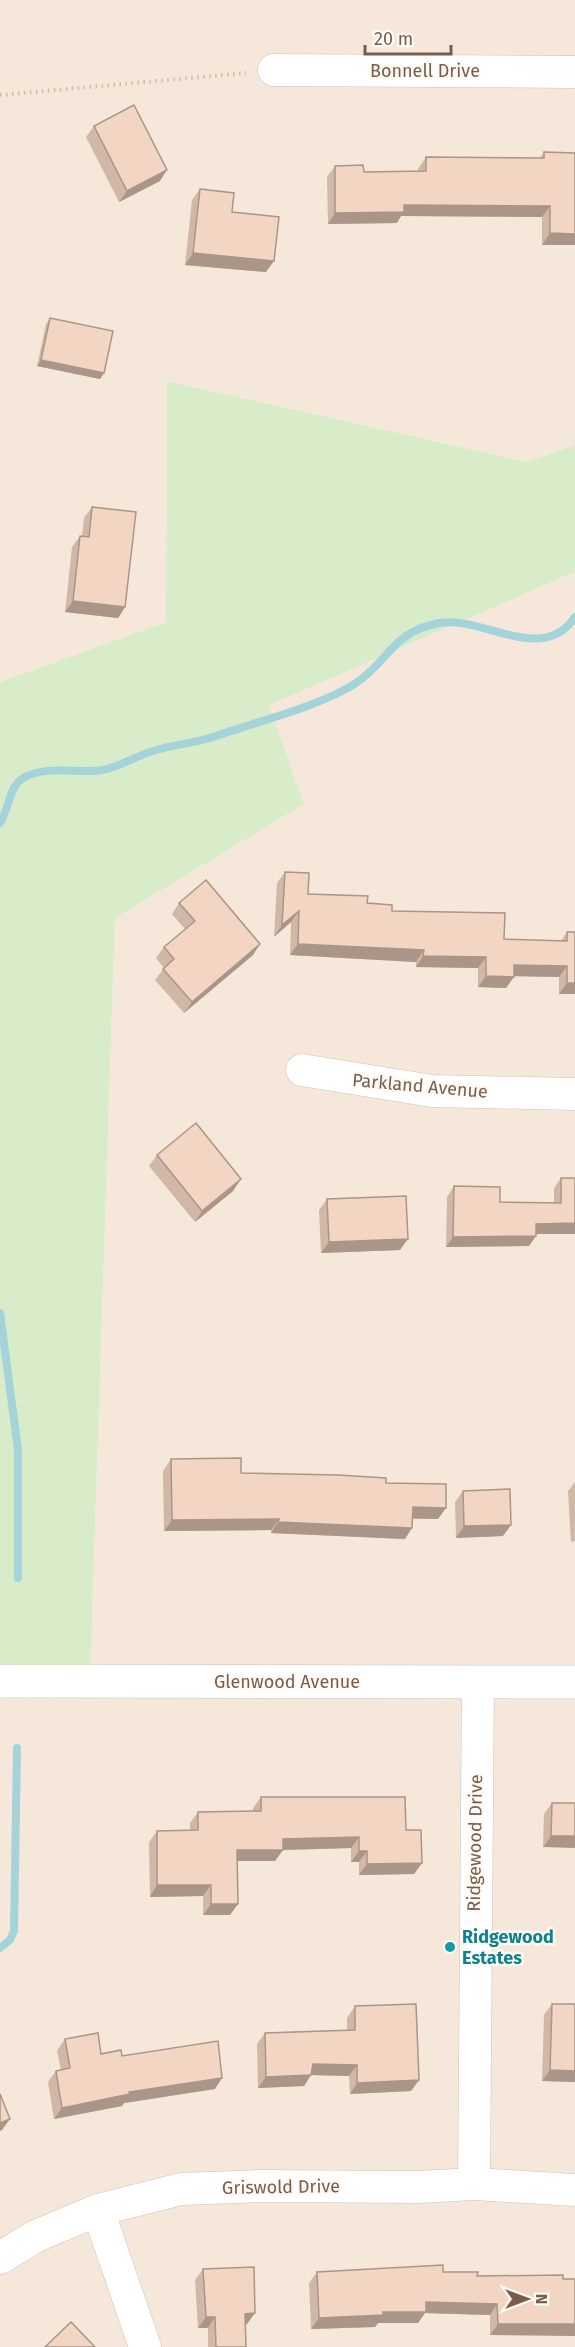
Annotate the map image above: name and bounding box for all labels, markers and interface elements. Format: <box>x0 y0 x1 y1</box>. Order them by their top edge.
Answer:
scale bar <box>365 18 450 56</box>
text: 20 m <box>374 28 413 50</box>
street label: Bonnell Drive <box>370 60 480 82</box>
street label: Parkland Avenue <box>351 1069 489 1103</box>
street label: Glenwood Avenue <box>214 1671 360 1693</box>
street label: Ridgewood Drive <box>463 1774 487 1912</box>
place label: Ridgewood Estates <box>462 1926 554 1969</box>
marker: Ridgewood Estates <box>443 1940 457 1954</box>
street label: Griswold Drive <box>222 2175 340 2199</box>
north arrow <box>497 2269 557 2329</box>
text: N <box>532 2294 551 2304</box>

